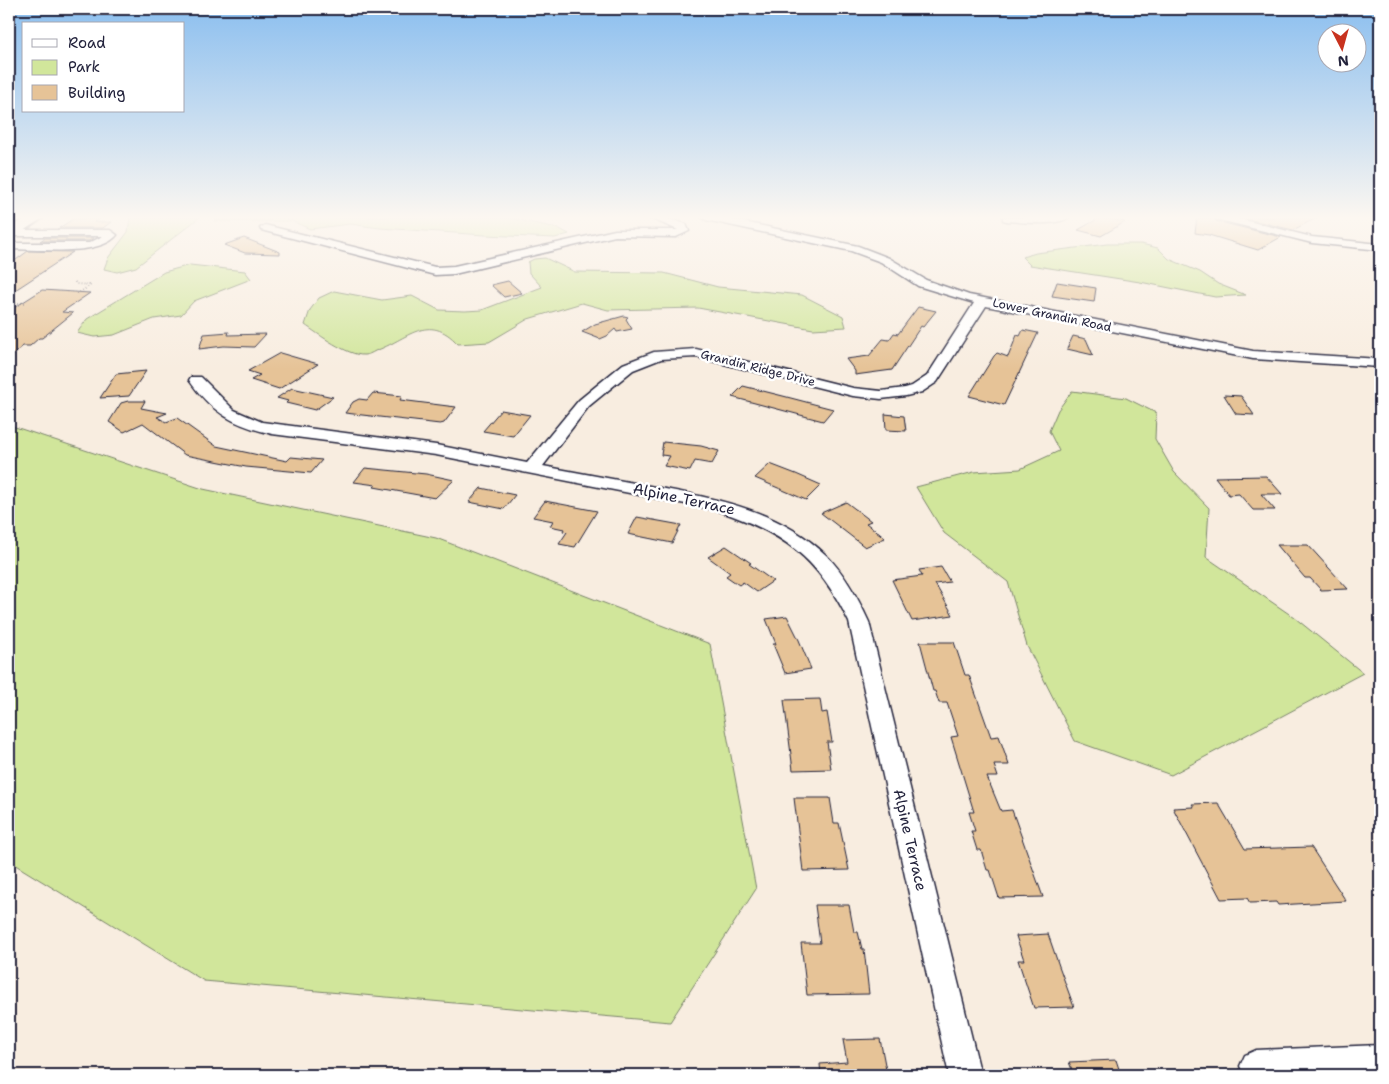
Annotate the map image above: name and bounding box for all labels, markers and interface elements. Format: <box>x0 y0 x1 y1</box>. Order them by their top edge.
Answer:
legend <box>22 22 185 112</box>
north arrow <box>1316 22 1366 72</box>
text: Road <box>68 33 106 53</box>
text: N <box>1337 51 1350 70</box>
text: Park <box>68 57 100 77</box>
text: Building <box>68 83 125 103</box>
street label: Lower Grandin Road <box>991 295 1113 335</box>
street label: Grandin Ridge Drive <box>699 346 817 390</box>
street label: Alpine Terrace <box>631 478 737 520</box>
street label: Alpine Terrace <box>889 787 931 893</box>

